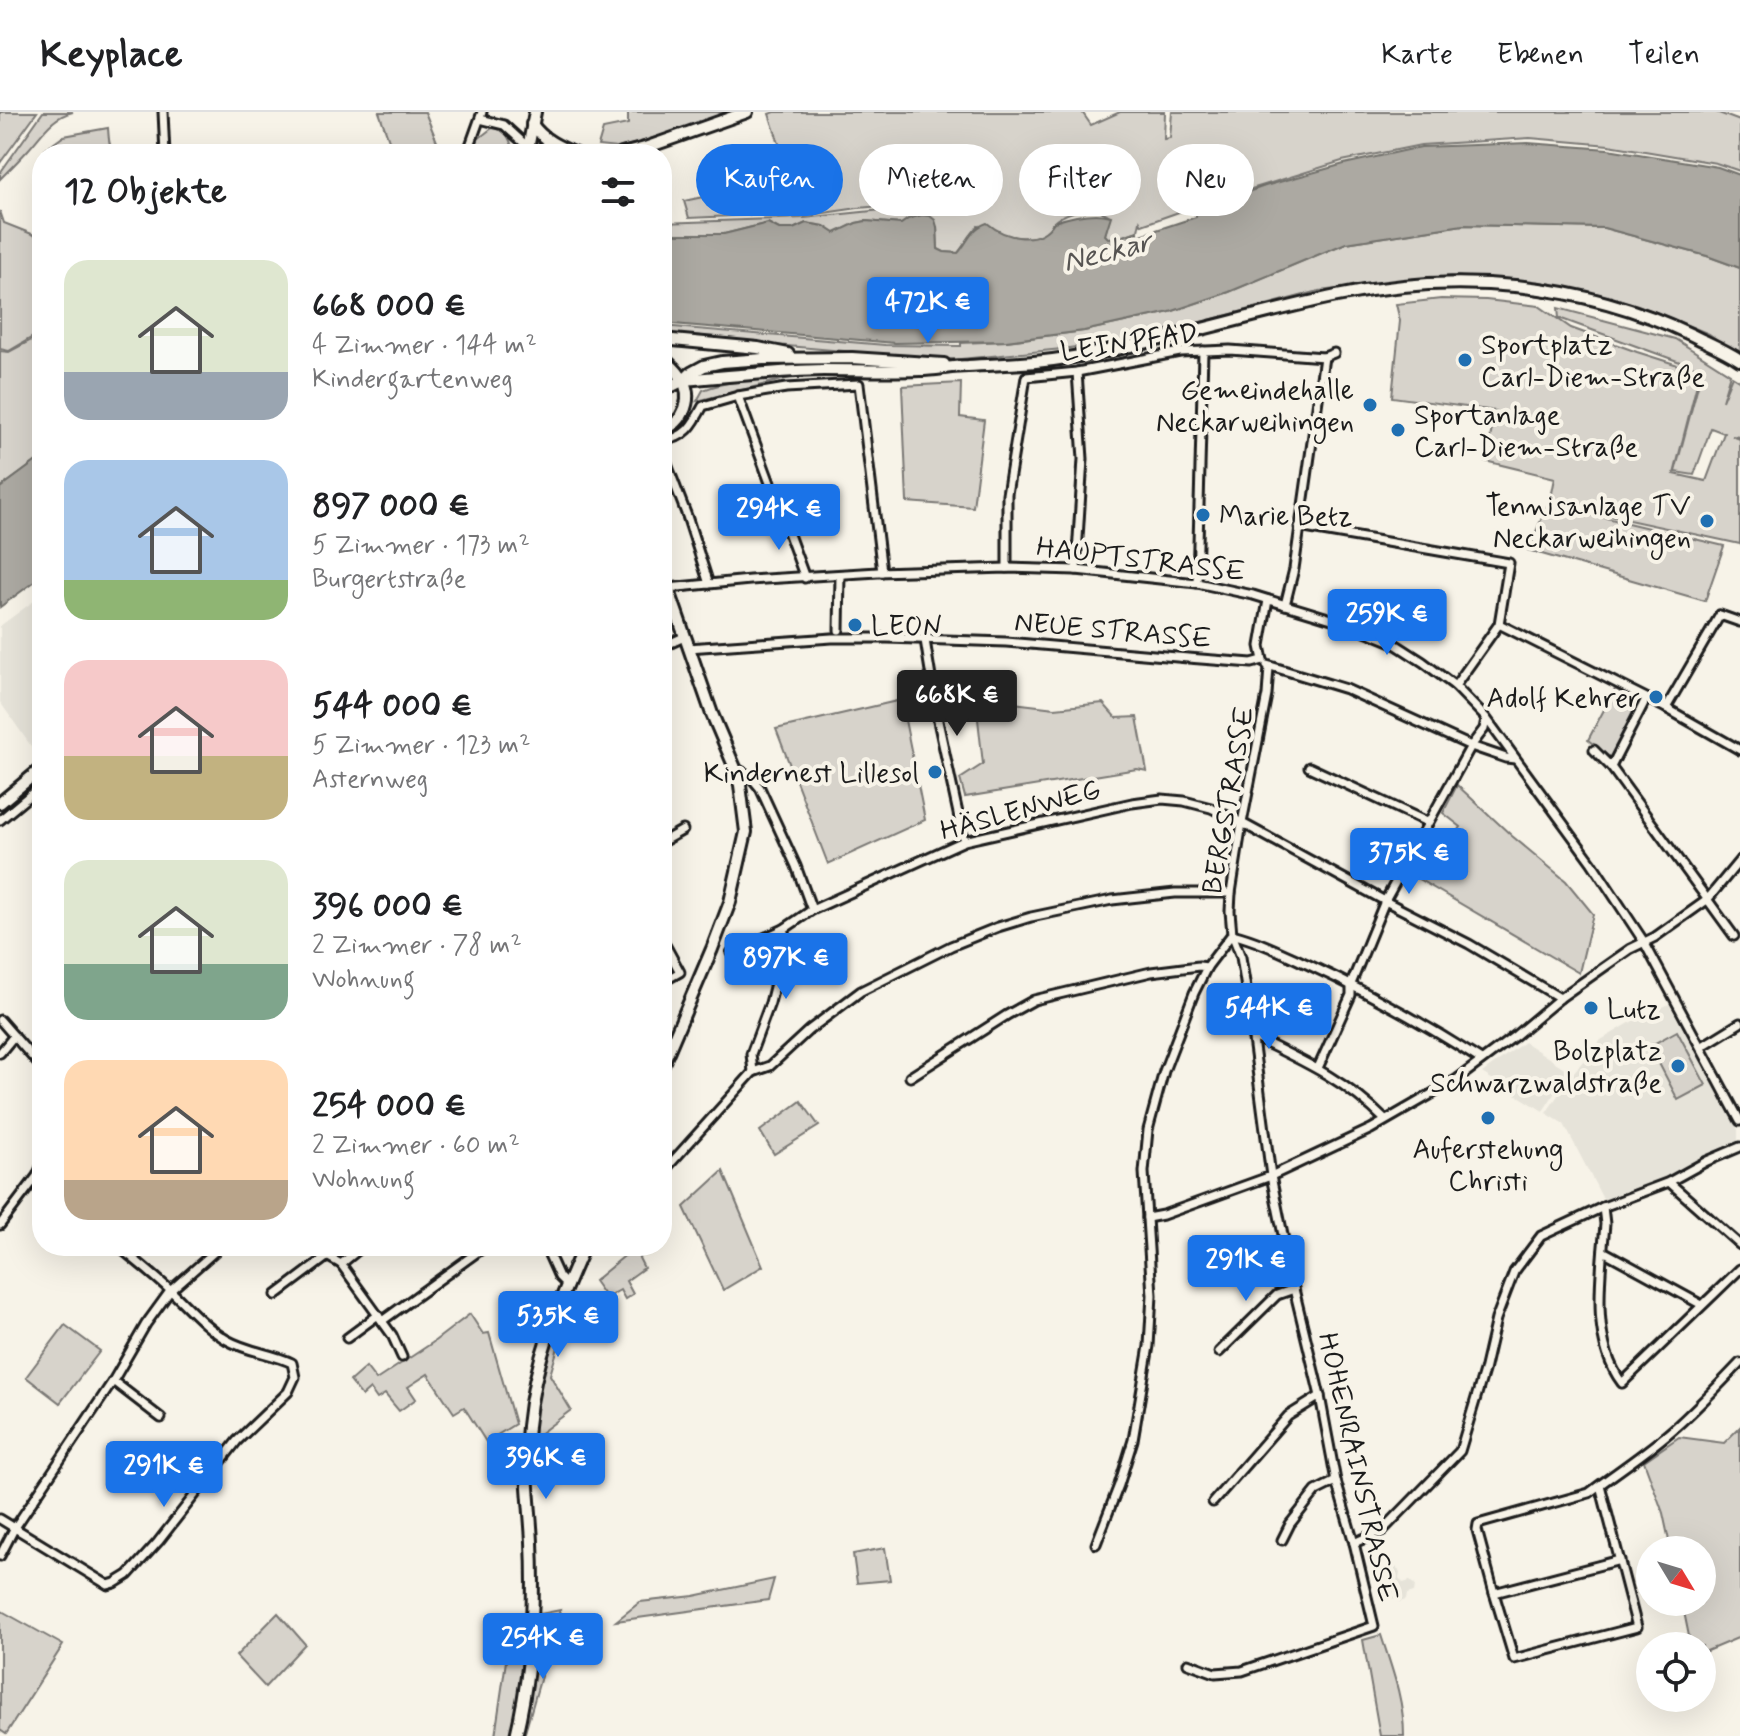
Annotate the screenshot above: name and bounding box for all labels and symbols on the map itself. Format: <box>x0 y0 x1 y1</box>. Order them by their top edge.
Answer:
water label: Neckar <box>1059 222 1159 282</box>
pin: 472K € <box>863 277 993 345</box>
street label: LEINPFAD <box>1058 316 1201 371</box>
place label: Sportplatz Carl-Diem-Straße <box>1481 328 1705 397</box>
marker: Sportplatz Carl-Diem-Straße <box>1456 351 1474 369</box>
place label: Gemeindehalle Neckarweihingen <box>1156 373 1354 444</box>
marker: Gemeindehalle Neckarweihingen <box>1361 396 1379 414</box>
place label: Sportanlage Carl-Diem-Straße <box>1414 398 1638 467</box>
marker: Sportanlage Carl-Diem-Straße <box>1389 421 1407 439</box>
pin: 294K € <box>714 484 844 552</box>
place label: Tennisanlage TV Neckarweihingen <box>1485 489 1691 560</box>
place label: Marie Betz <box>1219 499 1352 536</box>
marker: Marie Betz <box>1194 506 1212 524</box>
marker: Tennisanlage TV Neckarweihingen <box>1698 512 1716 530</box>
street label: HAUPTSTRASSE <box>1034 529 1247 592</box>
pin: 259K € <box>1322 589 1452 657</box>
street label: NEUE STRASSE <box>1013 604 1213 659</box>
place label: LEON <box>871 609 942 646</box>
marker: LEON <box>846 616 864 634</box>
pin: 668K € <box>892 670 1022 738</box>
place label: Adolf Kehrer <box>1487 681 1640 718</box>
marker: Adolf Kehrer <box>1647 688 1665 706</box>
street label: BERGSTRASSE <box>1195 704 1264 897</box>
place label: Kindernest Lillesol <box>704 756 919 793</box>
marker: Kindernest Lillesol <box>926 763 944 781</box>
street label: HÄSLENWEG <box>936 772 1105 851</box>
pin: 375K € <box>1344 828 1474 896</box>
pin: 897K € <box>721 933 851 1001</box>
pin: 544K € <box>1204 983 1334 1051</box>
place label: Lutz <box>1607 992 1661 1029</box>
marker: Lutz <box>1582 999 1600 1017</box>
place label: Bolzplatz Schwarzwaldstraße <box>1430 1034 1662 1103</box>
marker: Bolzplatz Schwarzwaldstraße <box>1669 1057 1687 1075</box>
marker: Auferstehung Christi <box>1479 1109 1497 1127</box>
place label: Auferstehung Christi <box>1412 1132 1564 1201</box>
pin: 291K € <box>1181 1235 1311 1303</box>
pin: 535K € <box>493 1291 623 1359</box>
street label: HOHENRAINSTRASSE <box>1308 1329 1406 1606</box>
pin: 396K € <box>481 1433 611 1501</box>
pin: 291K € <box>99 1441 229 1509</box>
north arrow <box>1636 1536 1716 1616</box>
pin: 254K € <box>478 1613 608 1681</box>

